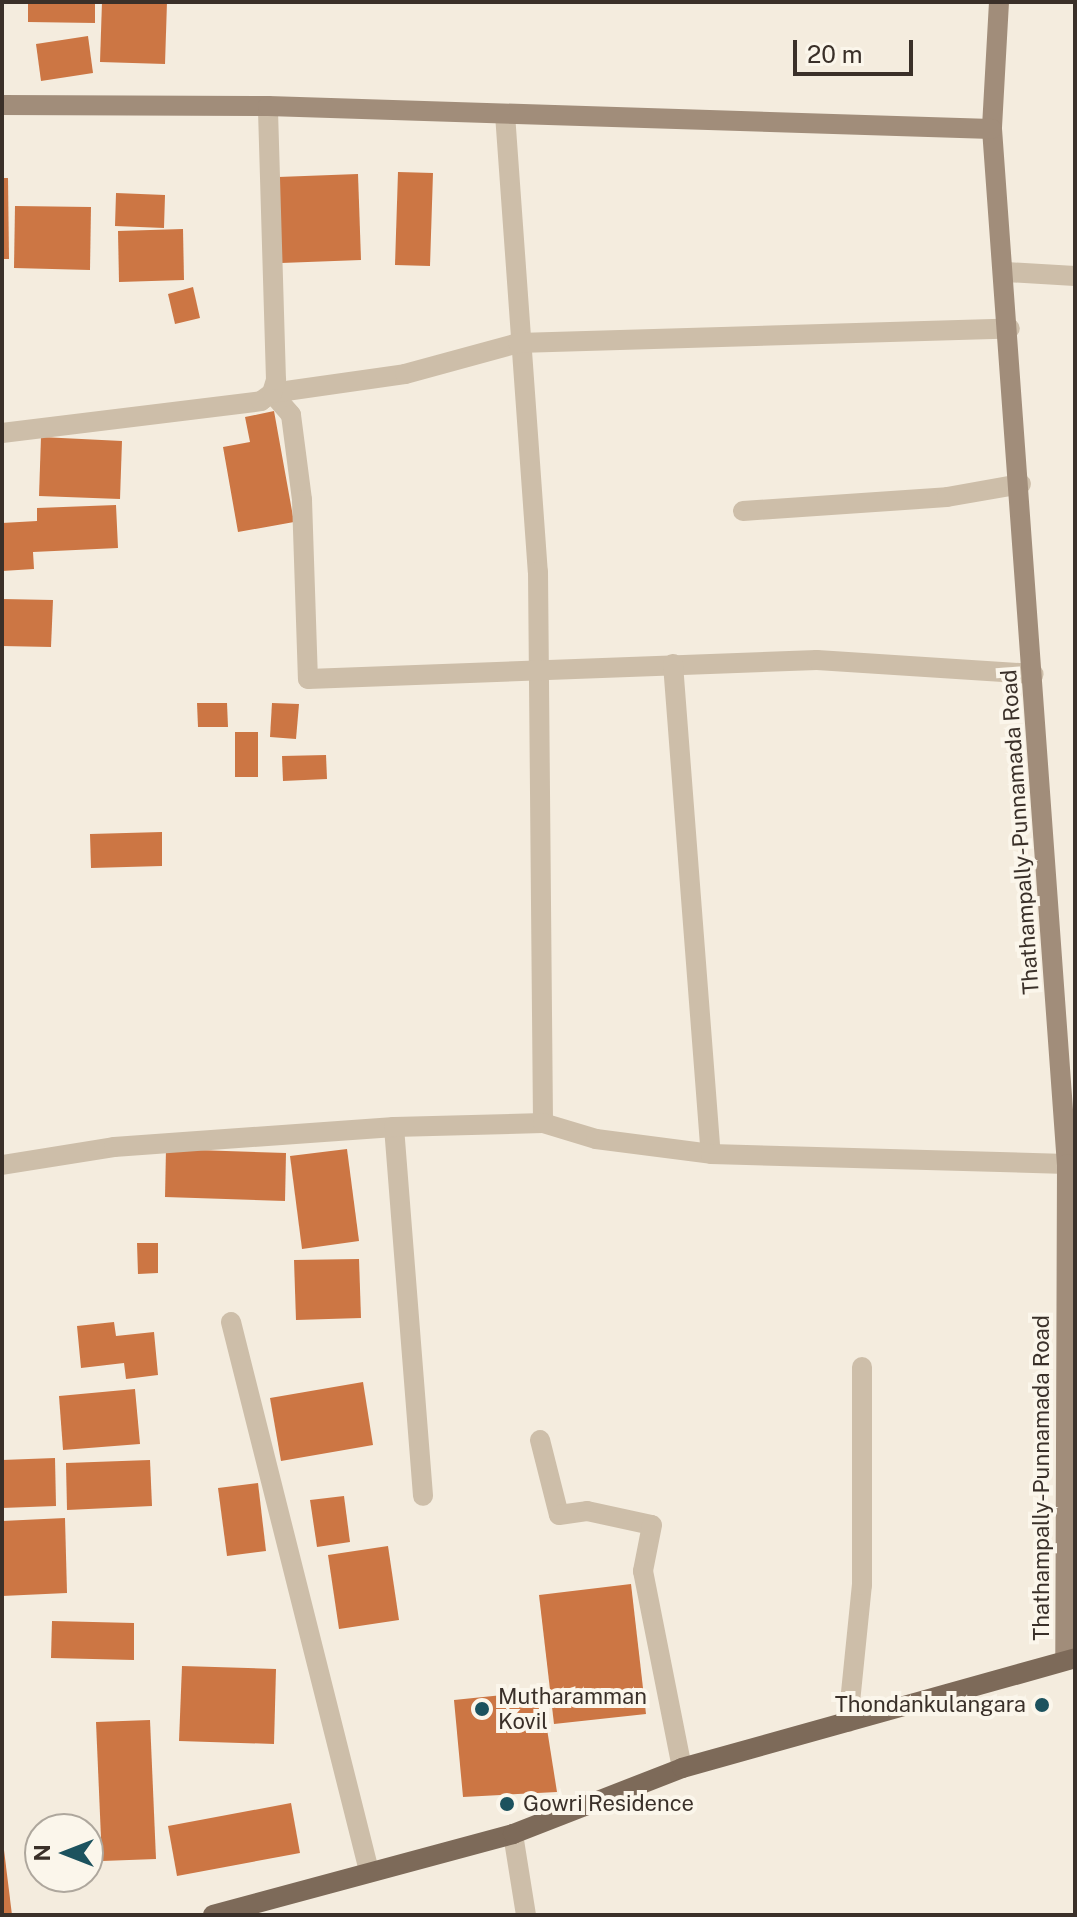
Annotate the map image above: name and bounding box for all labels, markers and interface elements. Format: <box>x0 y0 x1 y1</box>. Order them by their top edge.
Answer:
scale bar <box>797 24 917 74</box>
text: 20 m <box>807 40 863 68</box>
street label: Thathampally-Punnamada Road <box>995 669 1045 995</box>
street label: Thathampally-Punnamada Road <box>1029 1315 1055 1641</box>
place label: Mutharamman Kovil <box>498 1683 647 1734</box>
place label: Thondankulangara <box>835 1692 1026 1718</box>
marker: Thondankulangara <box>1033 1696 1051 1714</box>
marker: Mutharamman Kovil <box>473 1700 491 1718</box>
place label: Gowri Residence <box>523 1791 694 1817</box>
marker: Gowri Residence <box>498 1795 516 1813</box>
north arrow <box>24 1813 104 1893</box>
text: N <box>29 1844 55 1862</box>

